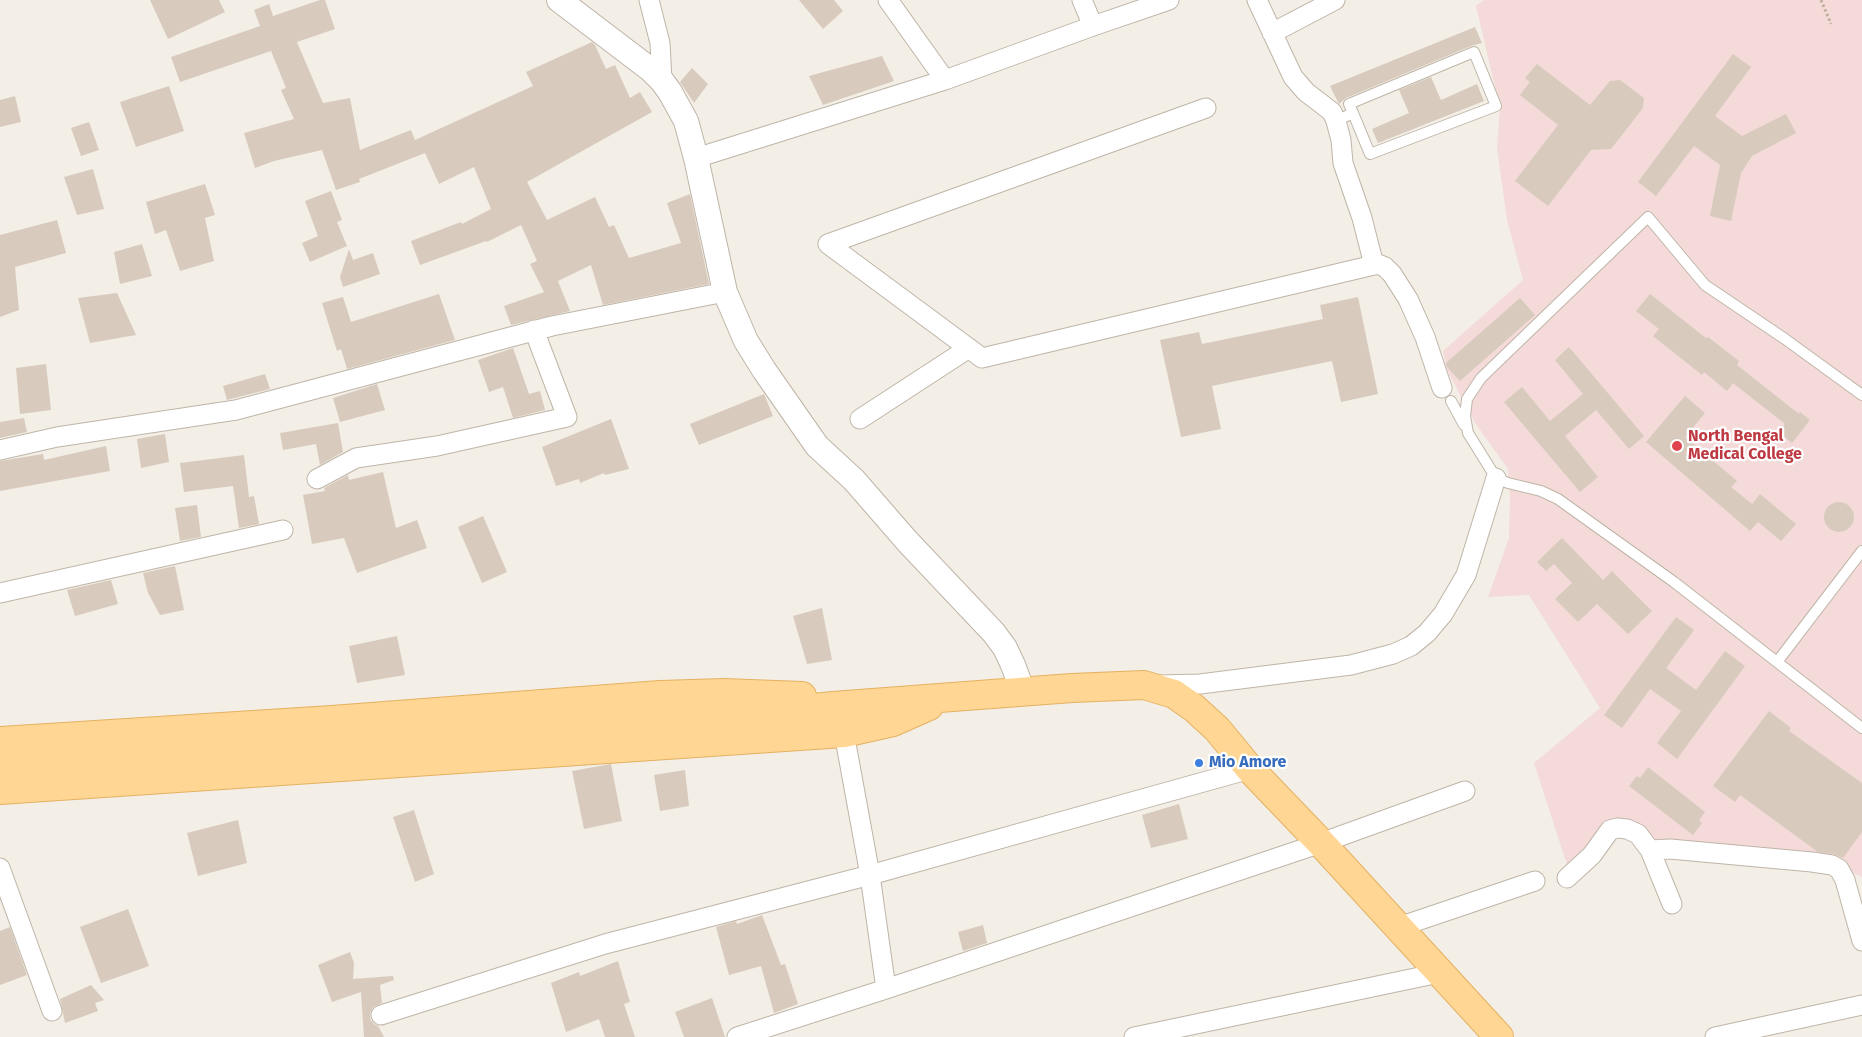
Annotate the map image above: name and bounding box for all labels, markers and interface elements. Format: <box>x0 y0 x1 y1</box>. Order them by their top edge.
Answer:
place label: North Bengal Medical College <box>1688 427 1802 465</box>
marker: North Bengal Medical College <box>1670 439 1684 453</box>
place label: Mio Amore <box>1209 753 1286 773</box>
marker: Mio Amore <box>1193 757 1205 769</box>

